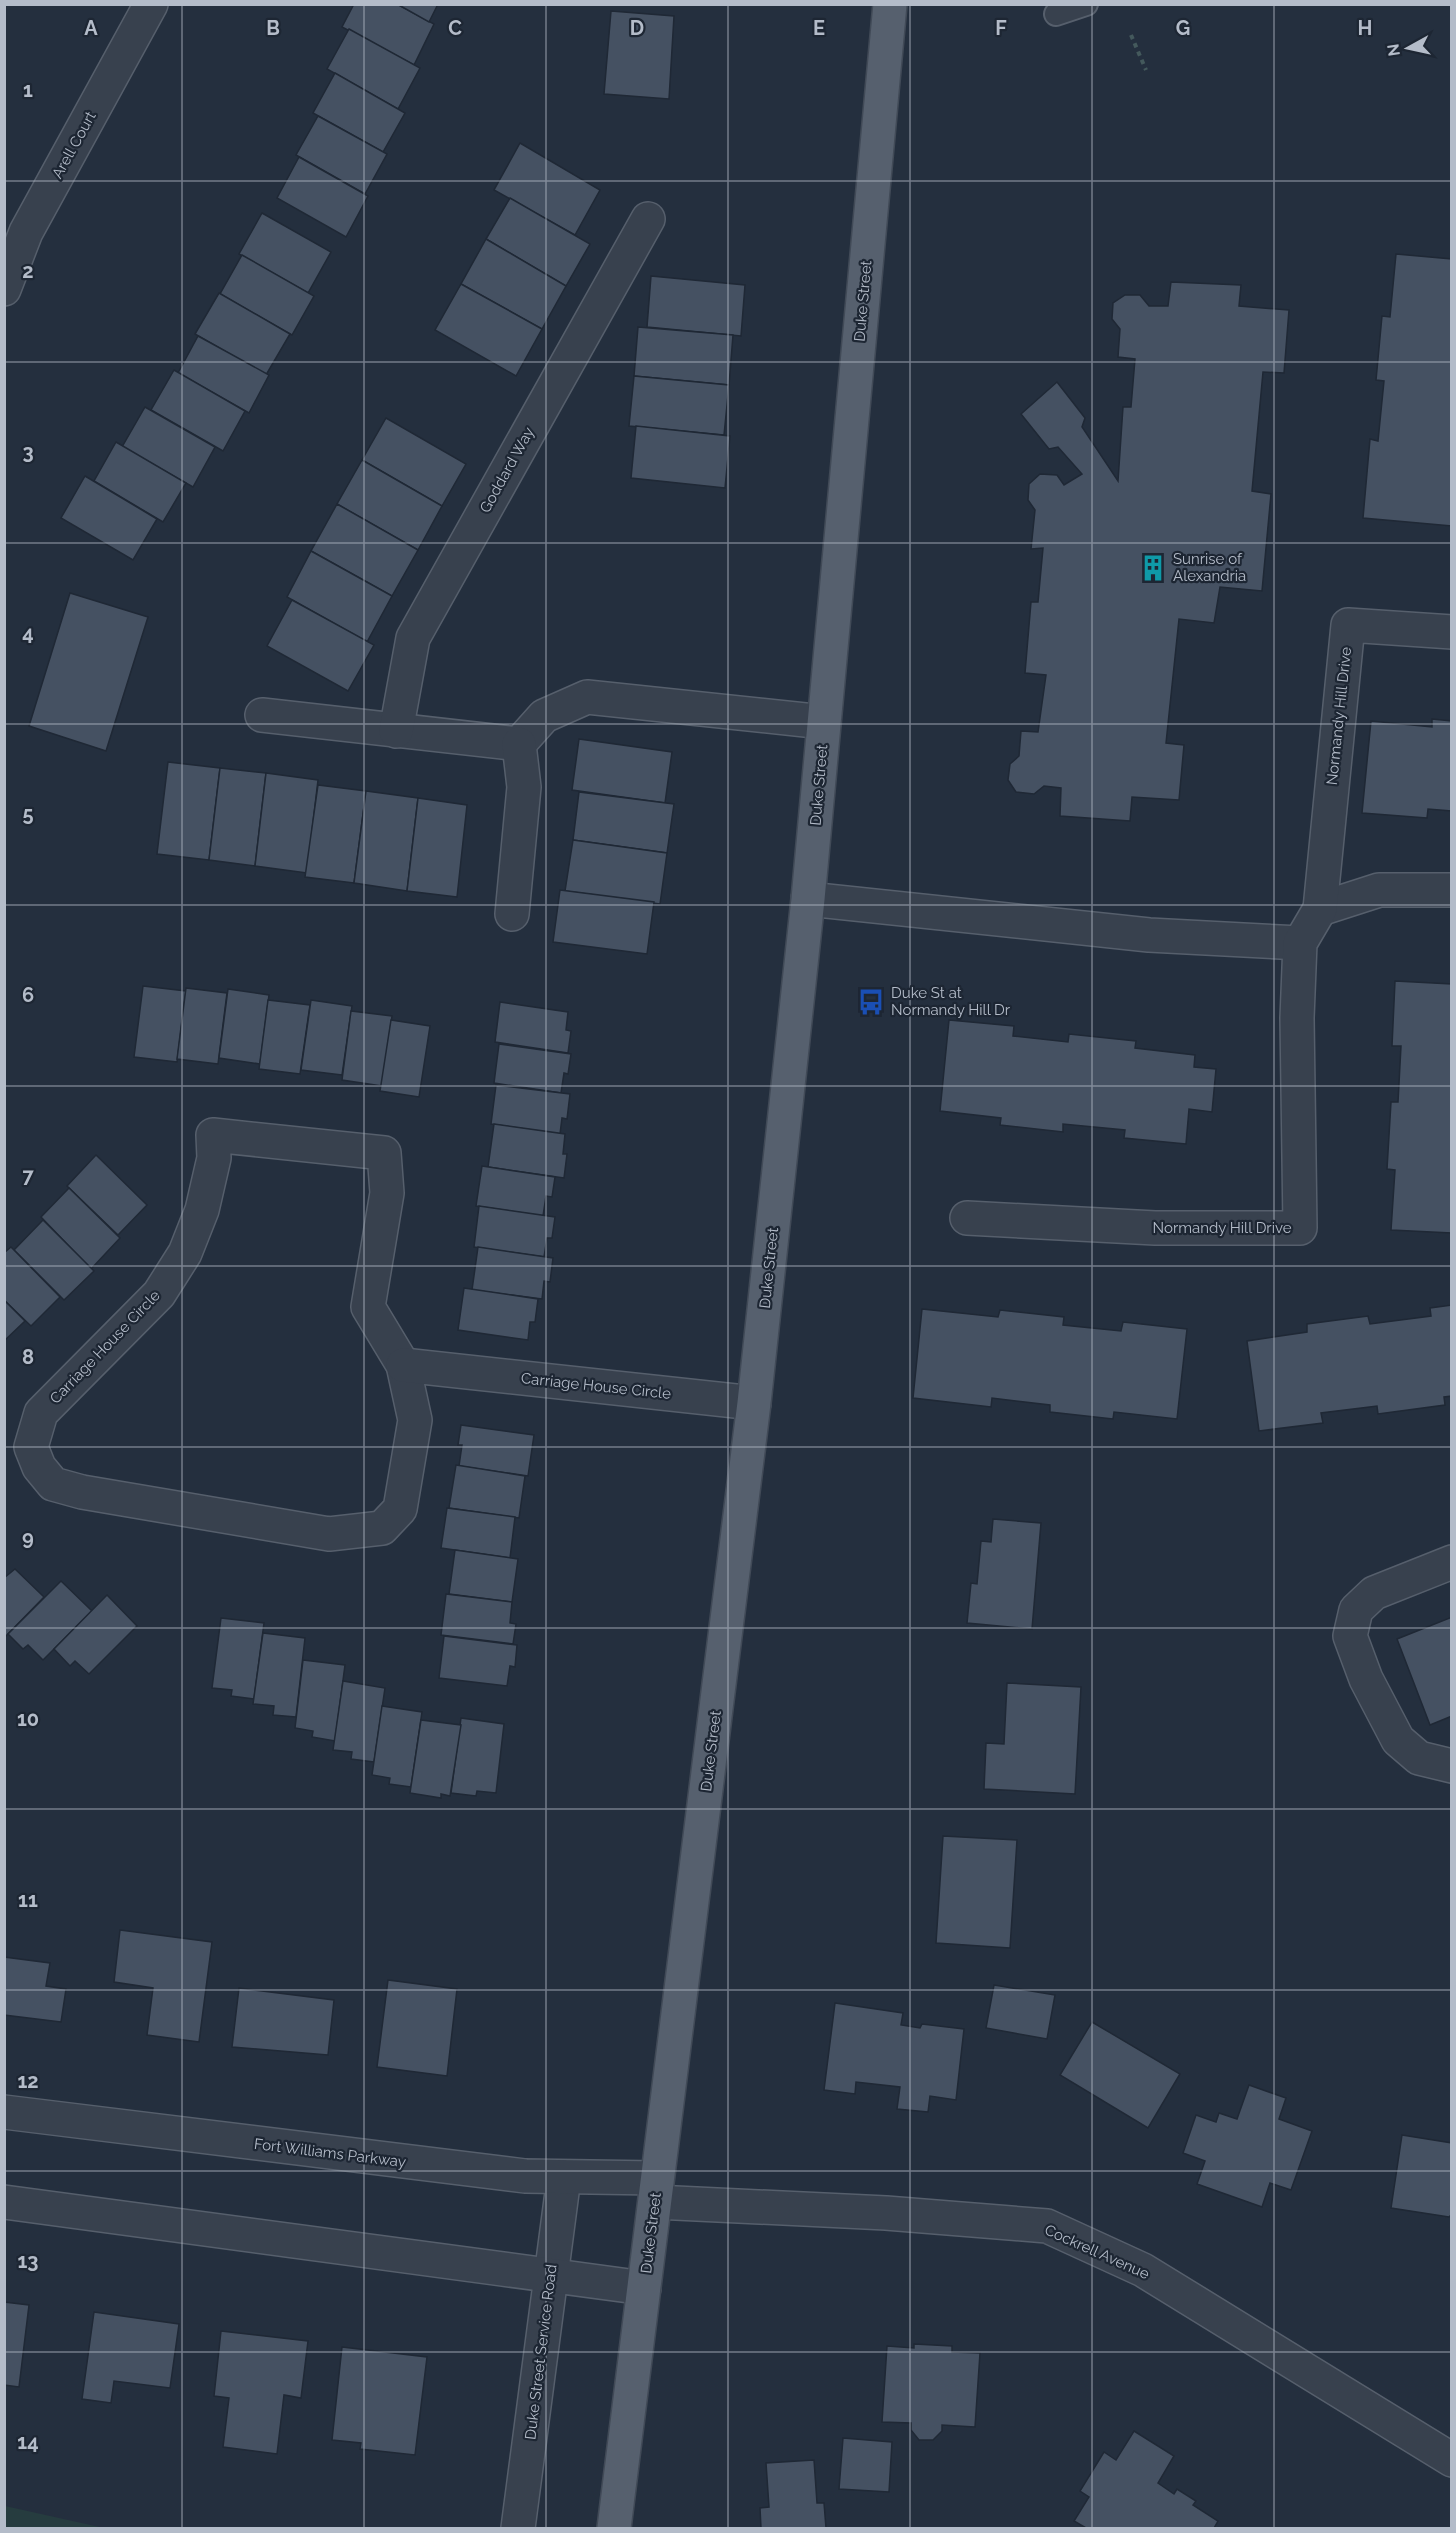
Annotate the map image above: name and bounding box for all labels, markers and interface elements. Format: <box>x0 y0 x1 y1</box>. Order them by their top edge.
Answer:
text: A <box>84 16 98 40</box>
text: B <box>266 16 280 40</box>
text: C <box>448 16 462 40</box>
text: D <box>630 16 644 40</box>
text: E <box>813 16 825 40</box>
text: F <box>995 16 1007 40</box>
text: G <box>1176 16 1190 40</box>
text: H <box>1358 16 1372 40</box>
north arrow <box>1378 18 1438 78</box>
text: N <box>1383 43 1404 57</box>
text: 1 <box>23 78 33 102</box>
street label: Arell Court <box>48 108 100 182</box>
text: 2 <box>22 259 34 283</box>
street label: Duke Street <box>850 260 876 342</box>
street label: Goddard Way <box>476 424 538 516</box>
text: 3 <box>22 440 34 464</box>
place label: Sunrise of Alexandria <box>1173 550 1246 585</box>
building icon: Sunrise of Alexandria <box>1138 553 1168 583</box>
text: 4 <box>22 621 34 645</box>
street label: Normandy Hill Drive <box>1323 646 1355 786</box>
street label: Duke Street <box>806 744 832 826</box>
text: 5 <box>22 802 34 826</box>
text: 6 <box>22 983 34 1007</box>
place label: Duke St at Normandy Hill Dr <box>891 984 1011 1019</box>
bus stop icon: Duke St at Normandy Hill Dr <box>856 987 886 1017</box>
text: 7 <box>22 1164 34 1188</box>
street label: Normandy Hill Drive <box>1153 1219 1292 1237</box>
street label: Duke Street <box>756 1227 782 1309</box>
street label: Carriage House Circle <box>46 1286 164 1407</box>
text: 8 <box>22 1345 34 1369</box>
street label: Carriage House Circle <box>520 1369 672 1403</box>
text: 9 <box>22 1526 34 1550</box>
text: 10 <box>17 1707 39 1731</box>
street label: Duke Street <box>697 1710 725 1792</box>
text: 11 <box>18 1888 38 1912</box>
text: 12 <box>17 2069 39 2093</box>
street label: Fort Williams Parkway <box>253 2135 407 2171</box>
street label: Duke Street <box>637 2192 665 2274</box>
street label: Cockrell Avenue <box>1042 2221 1152 2283</box>
text: 13 <box>17 2249 39 2273</box>
street label: Duke Street Service Road <box>521 2263 561 2441</box>
text: 14 <box>17 2430 39 2454</box>

